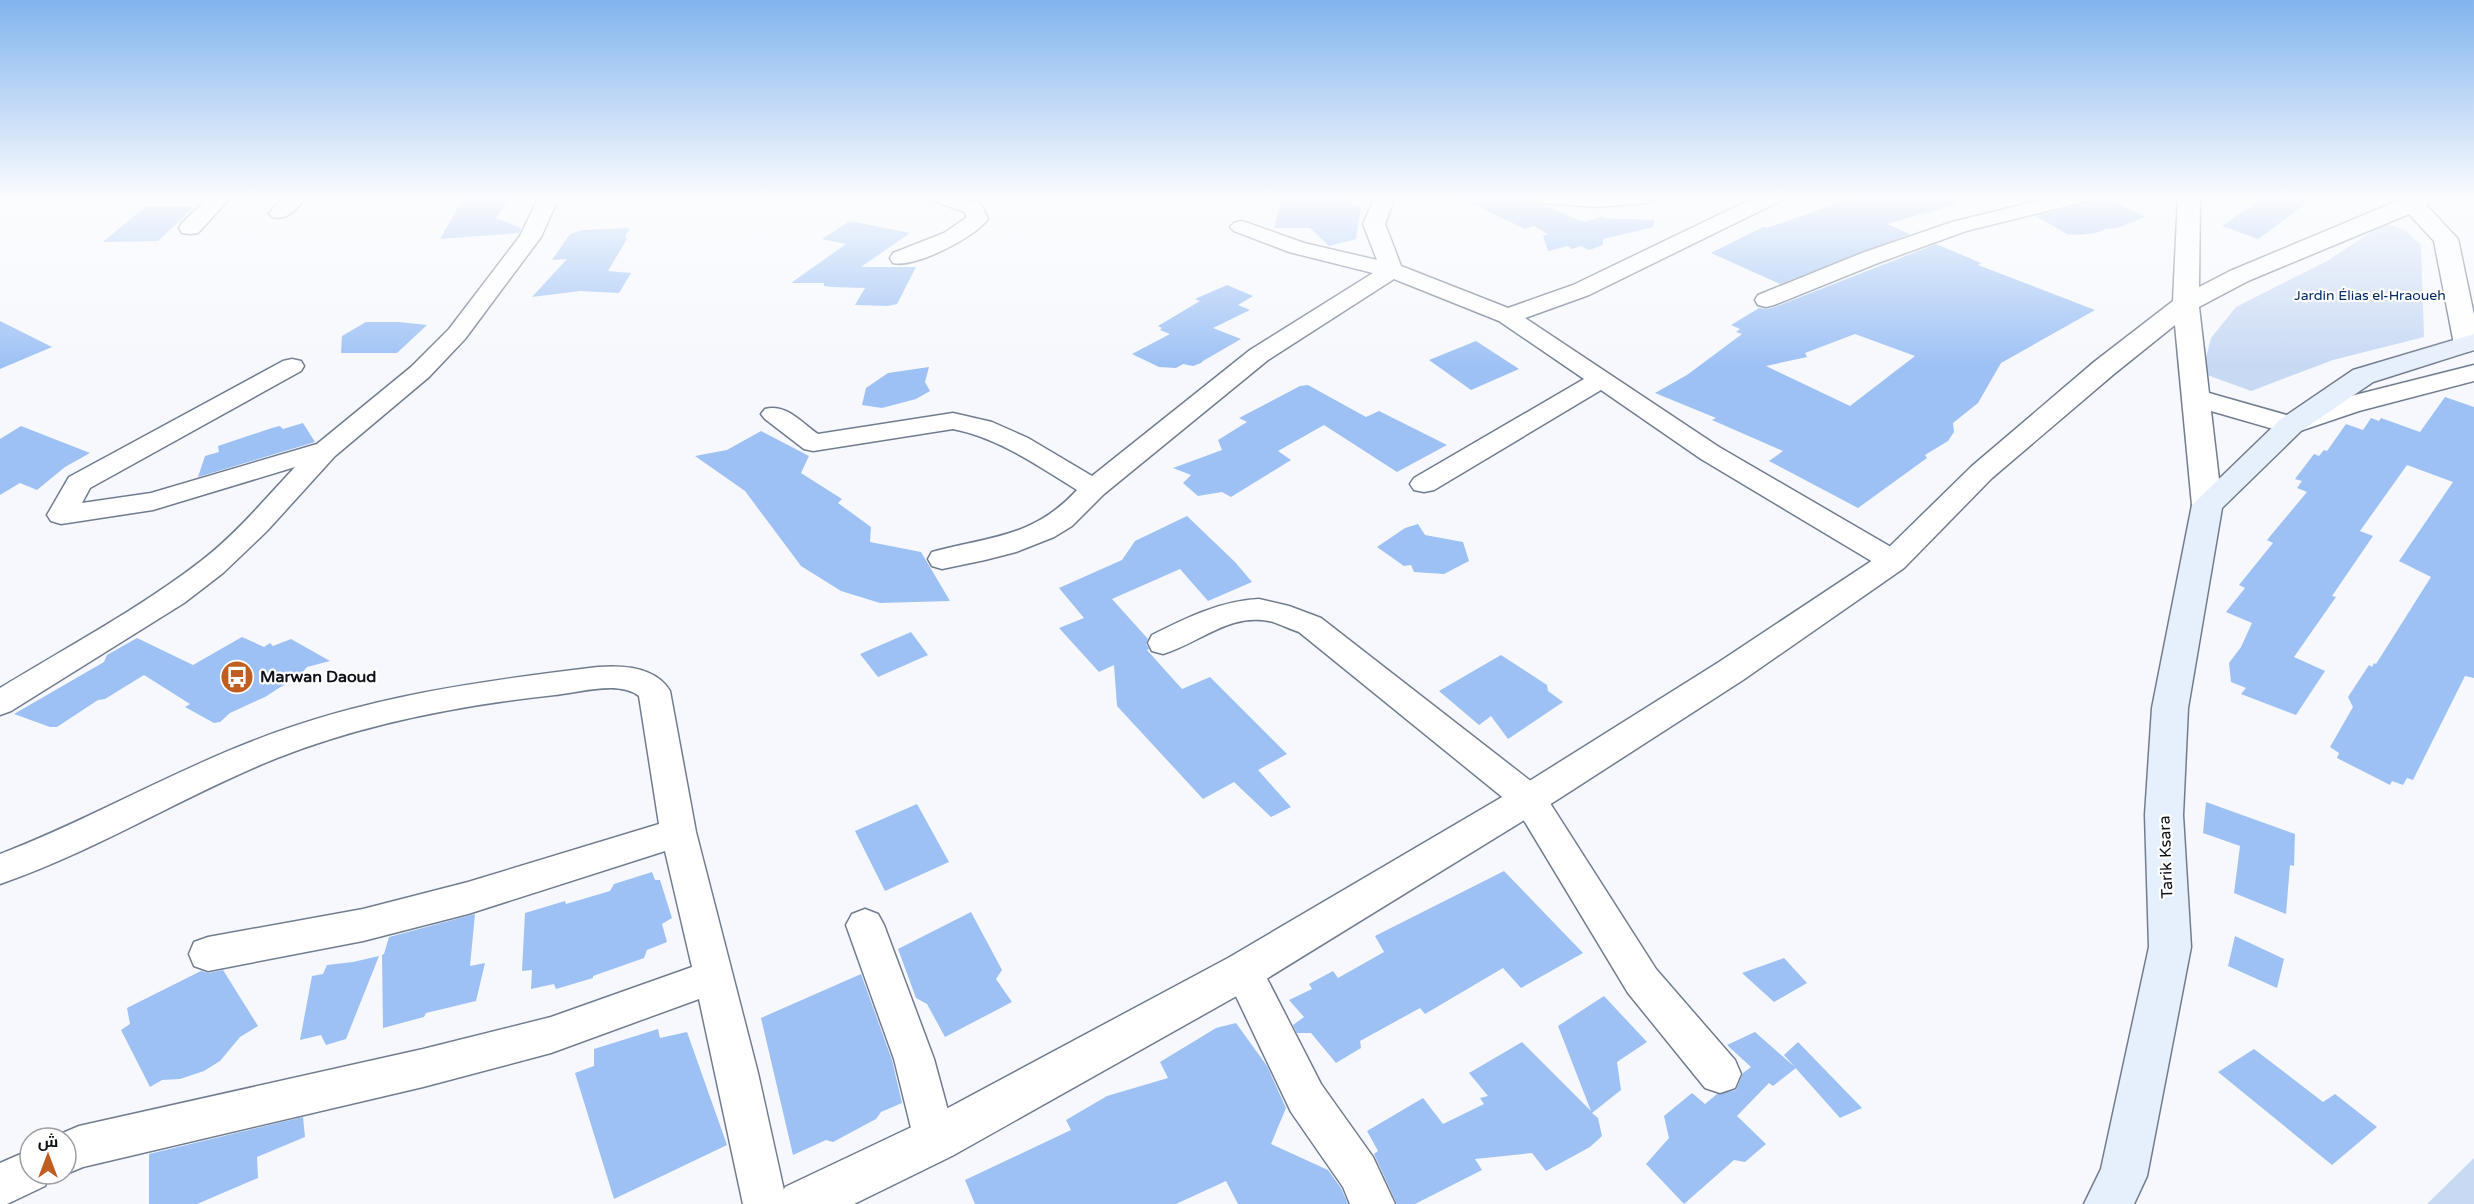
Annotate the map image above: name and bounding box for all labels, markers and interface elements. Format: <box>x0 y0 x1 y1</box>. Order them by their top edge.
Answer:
park label: Jardin Élias el-Hraoueh <box>2294 287 2446 304</box>
bus stop icon: Marwan Daoud <box>219 659 255 695</box>
place label: Marwan Daoud <box>260 667 376 687</box>
street label: Tarik Ksara <box>2155 815 2177 899</box>
north arrow <box>18 1126 78 1186</box>
text: ش <box>38 1132 58 1152</box>

